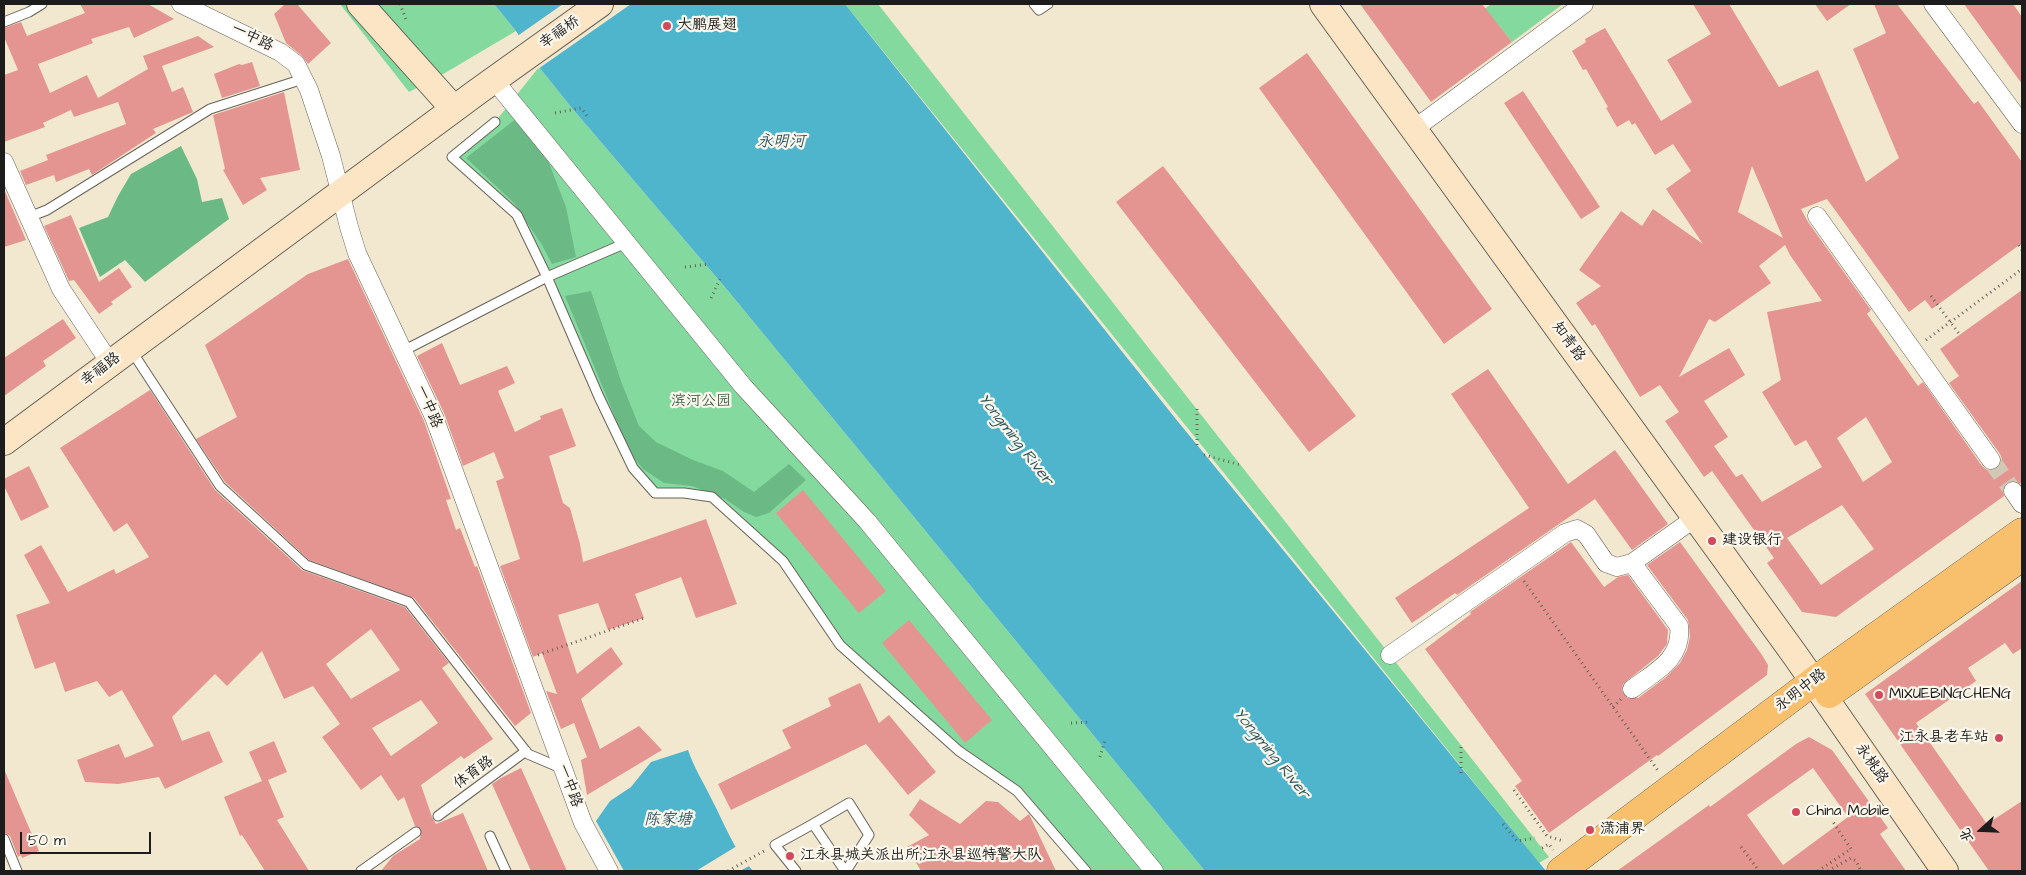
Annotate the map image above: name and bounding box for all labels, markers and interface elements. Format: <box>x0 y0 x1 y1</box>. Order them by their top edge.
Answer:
street label: 幸福桥 <box>536 13 584 53</box>
place label: 大鹏展翅 <box>677 17 737 35</box>
street label: 一中路 <box>228 20 276 56</box>
marker: 大鹏展翅 <box>661 20 673 32</box>
water label: 永明河 <box>757 133 805 153</box>
street label: 知青路 <box>1547 319 1589 365</box>
street label: 幸福路 <box>78 349 124 391</box>
street label: 一中路 <box>411 383 445 431</box>
water label: Yongming River <box>973 390 1057 490</box>
park label: 滨河公园 <box>671 393 731 411</box>
place label: 建设银行 <box>1722 532 1782 550</box>
marker: 建设银行 <box>1706 535 1718 547</box>
street label: 永明中路 <box>1772 666 1830 716</box>
place label: MIXUEBINGCHENG <box>1889 686 2011 704</box>
marker: MIXUEBINGCHENG <box>1873 689 1885 701</box>
water label: Yongming River <box>1229 705 1313 803</box>
place label: 江永县老车站 <box>1899 729 1989 747</box>
marker: 江永县老车站 <box>1993 732 2005 744</box>
street label: 永桃路 <box>1851 740 1891 788</box>
street label: 体育路 <box>451 752 497 794</box>
street label: 一中路 <box>553 762 585 810</box>
place label: China Mobile <box>1806 803 1889 821</box>
north arrow <box>1956 805 2006 855</box>
marker: China Mobile <box>1790 806 1802 818</box>
water label: 陈家塘 <box>644 811 692 831</box>
place label: 潇浦界 <box>1600 821 1645 839</box>
scale bar <box>22 822 154 854</box>
marker: 潇浦界 <box>1584 824 1596 836</box>
text: 北 <box>1955 825 1979 845</box>
text: 50 m <box>28 830 66 851</box>
place label: 江永县城关派出所;江永县巡特警大队 <box>800 847 1042 865</box>
marker: 江永县城关派出所;江永县巡特警大队 <box>784 850 796 862</box>

